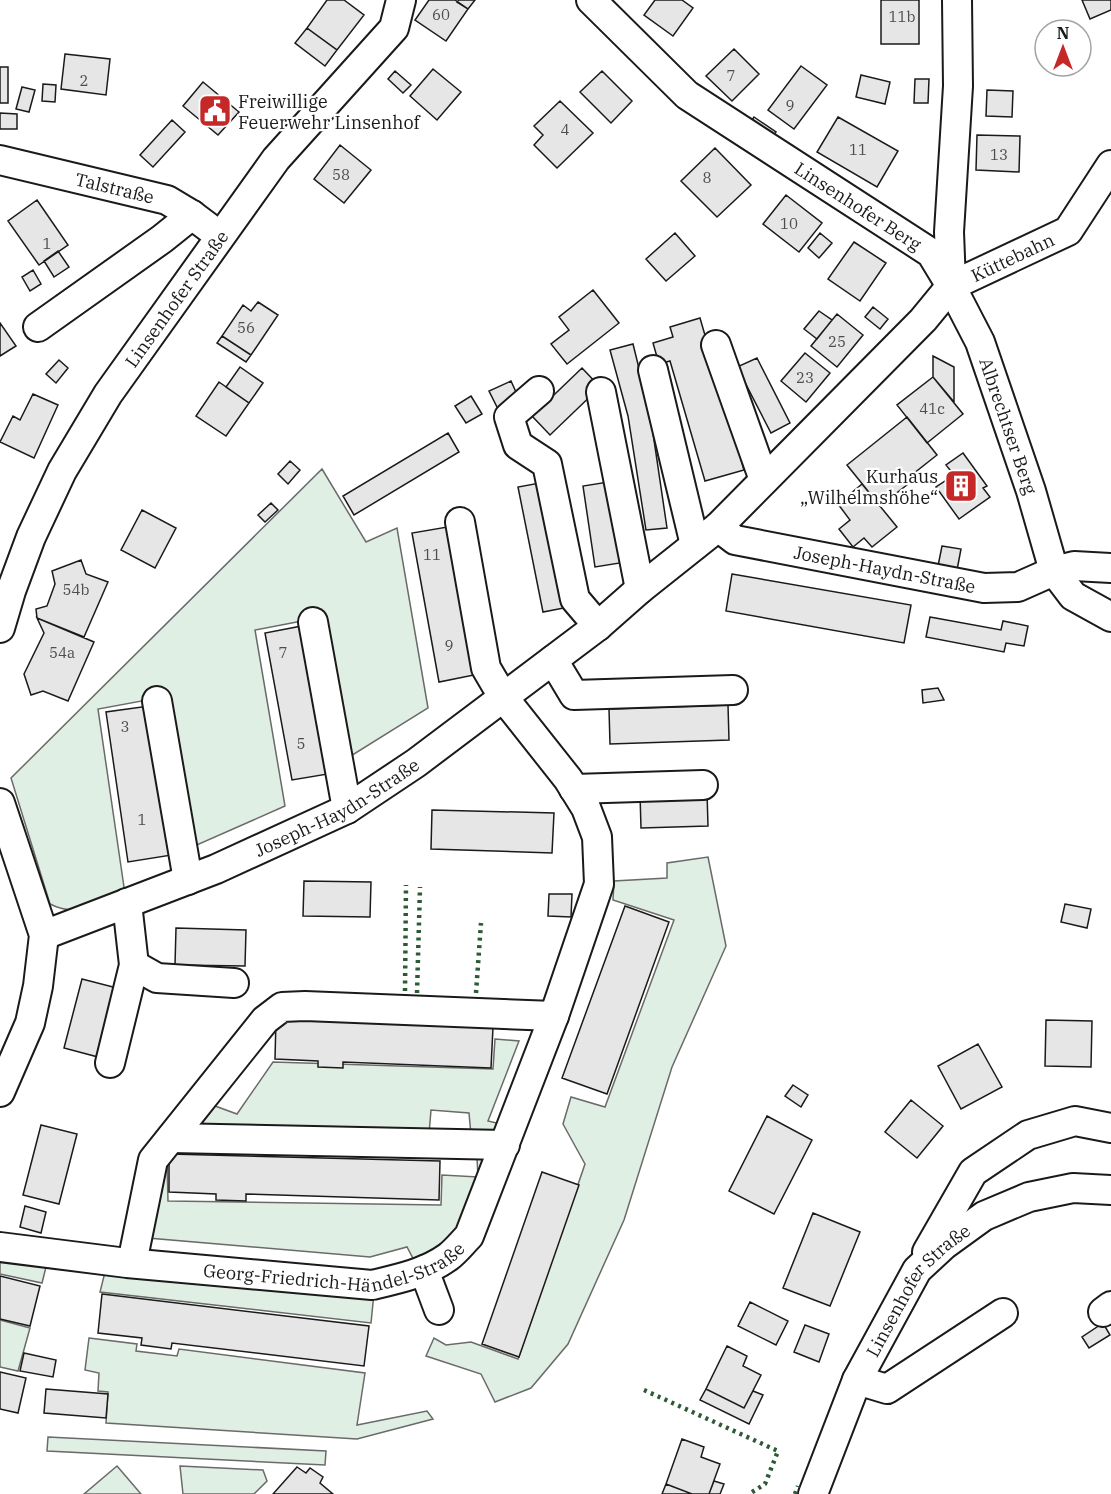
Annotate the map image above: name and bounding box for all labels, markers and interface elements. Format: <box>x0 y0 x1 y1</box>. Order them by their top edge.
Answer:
house number: 60 <box>432 5 450 24</box>
house number: 11b <box>889 7 916 26</box>
north arrow <box>1033 18 1093 78</box>
text: N <box>1057 23 1069 43</box>
house number: 7 <box>726 66 736 85</box>
house number: 2 <box>79 71 89 90</box>
place label: Freiwillige Feuerwehr Linsenhof <box>238 90 421 134</box>
public building icon: Freiwillige Feuerwehr Linsenhof <box>197 93 233 129</box>
house number: 9 <box>785 96 795 115</box>
house number: 4 <box>560 120 570 139</box>
house number: 11 <box>849 140 867 159</box>
house number: 13 <box>990 145 1008 164</box>
street label: Linsenhofer Berg <box>790 156 926 255</box>
house number: 58 <box>332 165 350 184</box>
street label: Talstraße <box>73 167 156 208</box>
house number: 8 <box>702 168 712 187</box>
house number: 10 <box>780 214 798 233</box>
street label: Linsenhofer Straße <box>119 226 233 372</box>
street label: Küttebahn <box>967 228 1058 286</box>
house number: 1 <box>42 234 52 253</box>
house number: 56 <box>237 318 255 337</box>
house number: 25 <box>828 332 846 351</box>
street label: Albrechtser Berg <box>975 354 1043 497</box>
house number: 23 <box>796 368 814 387</box>
house number: 41c <box>919 399 945 418</box>
place label: Kurhaus „Wilhelmshöhe“ <box>800 465 938 509</box>
building icon: Kurhaus „Wilhelmshöhe“ <box>943 468 979 504</box>
street label: Joseph-Haydn-Straße <box>792 540 978 598</box>
house number: 11 <box>423 545 441 564</box>
house number: 54b <box>63 580 90 599</box>
house number: 9 <box>444 636 454 655</box>
house number: 54a <box>49 643 75 662</box>
house number: 7 <box>278 643 288 662</box>
house number: 3 <box>120 717 130 736</box>
house number: 5 <box>296 734 306 753</box>
street label: Joseph-Haydn-Straße <box>251 753 423 861</box>
house number: 1 <box>137 810 147 829</box>
street label: Linsenhofer Straße <box>860 1219 974 1361</box>
street label: Georg-Friedrich-Händel-Straße <box>202 1237 469 1296</box>

